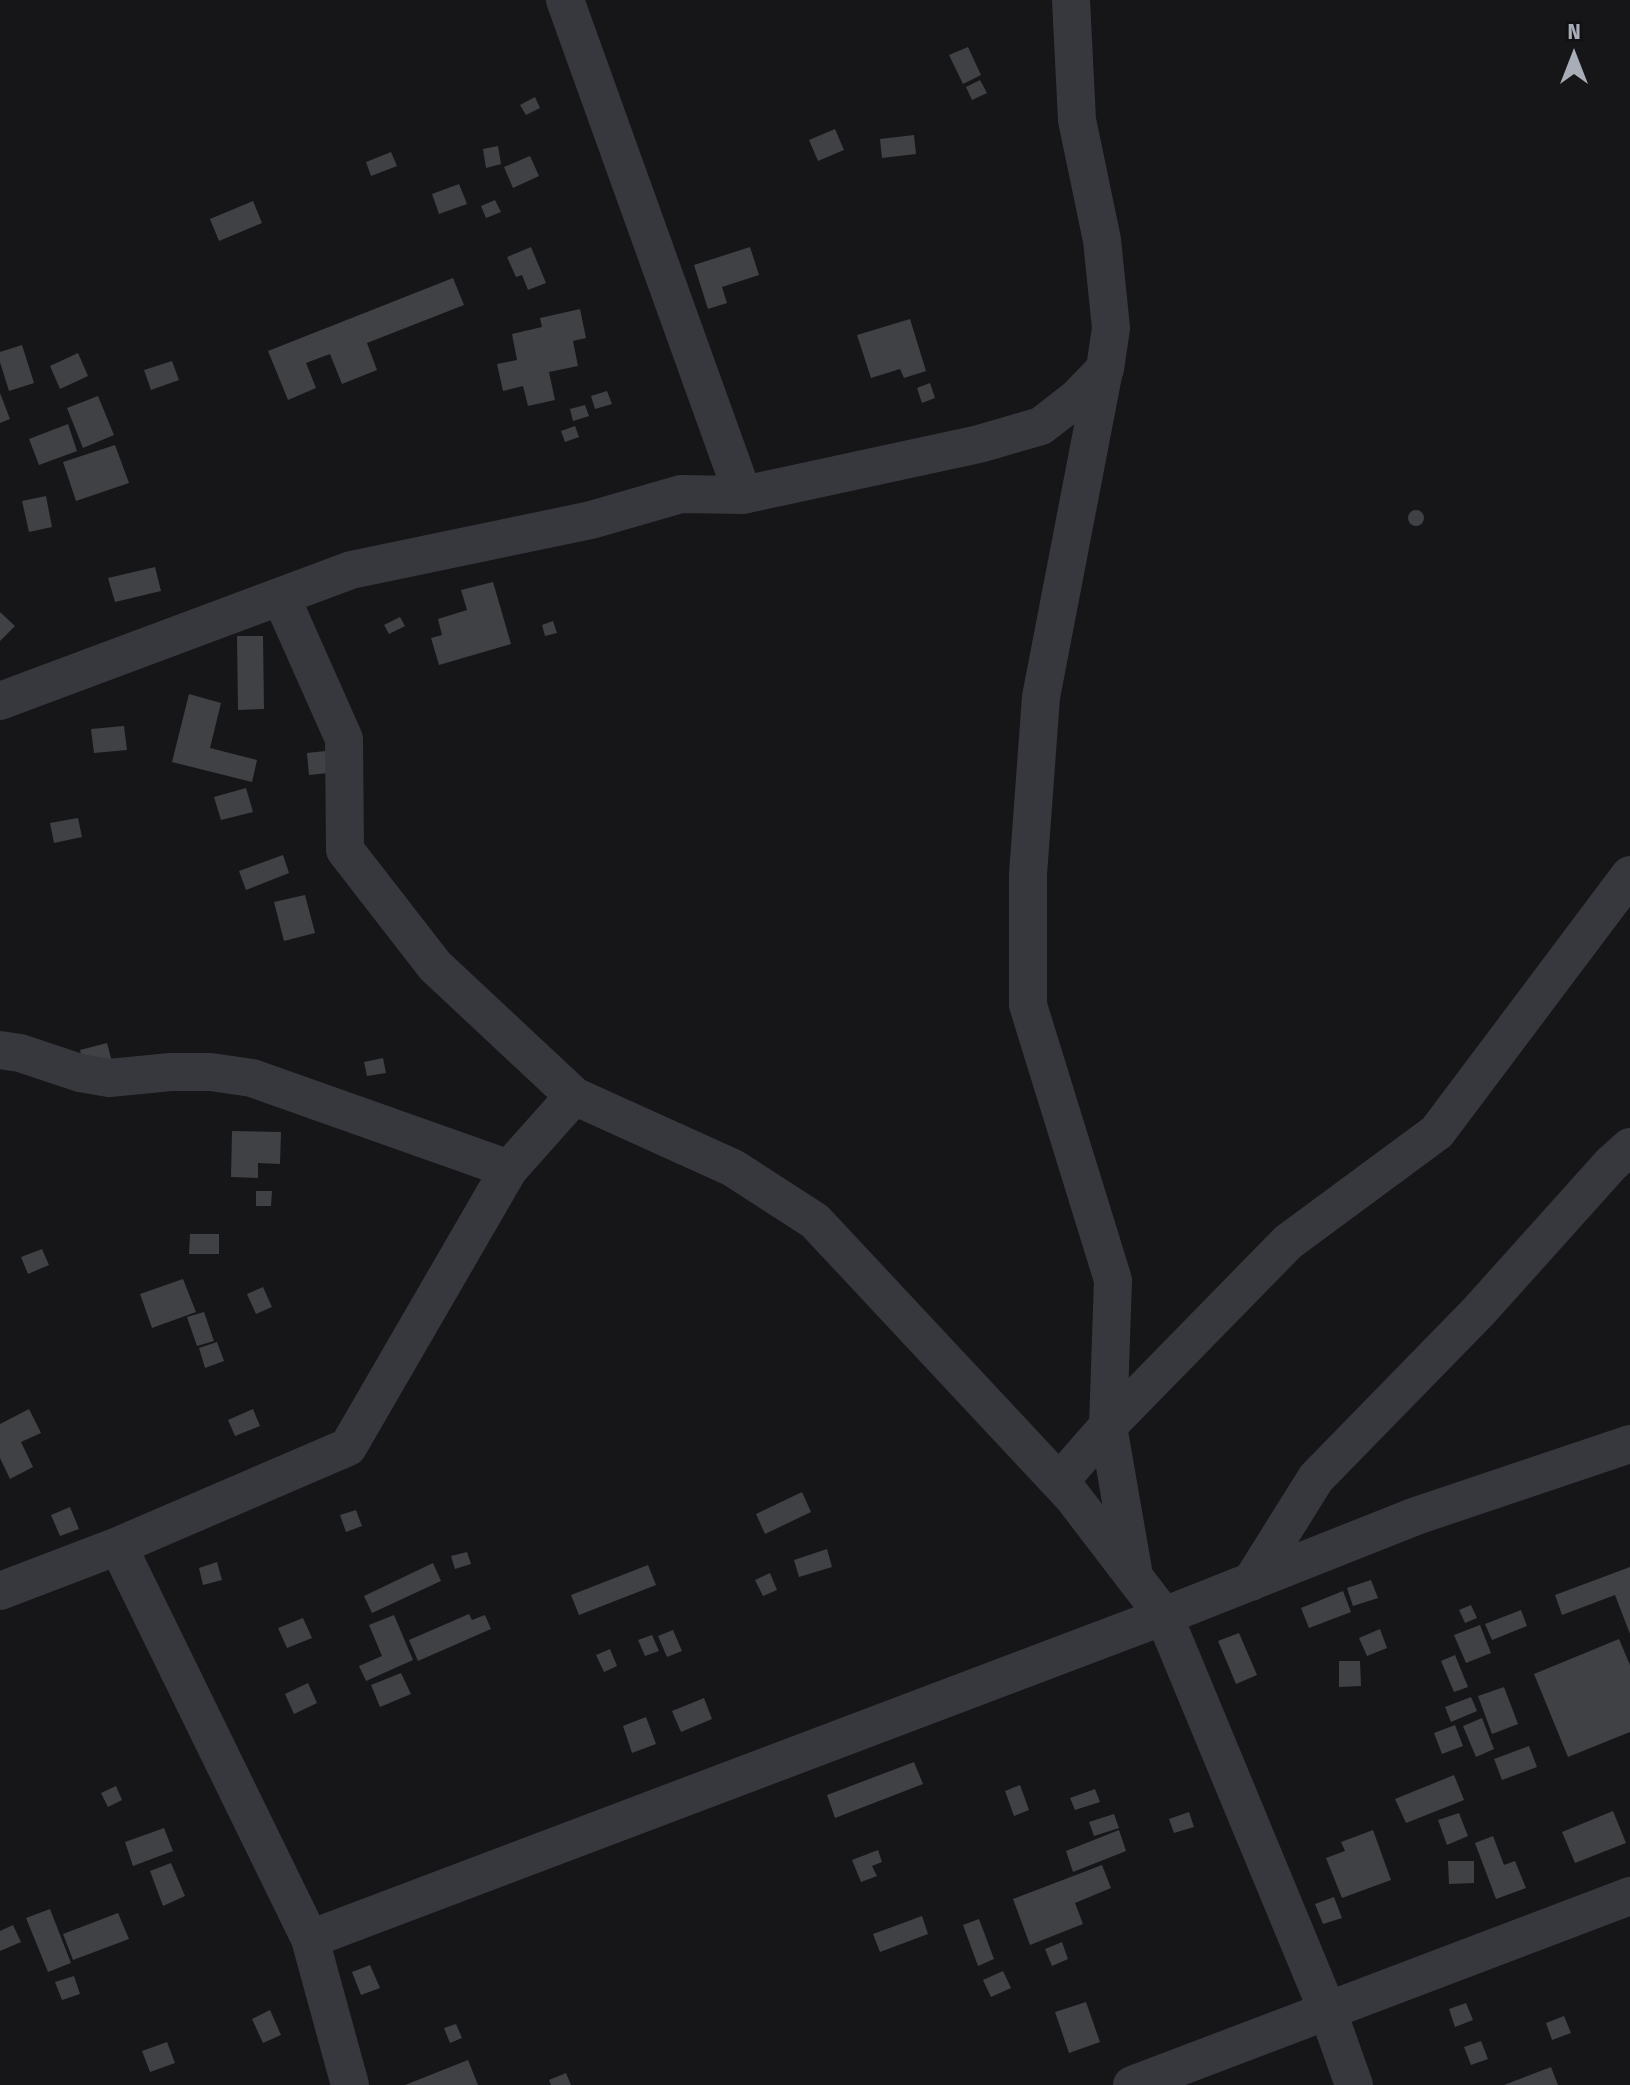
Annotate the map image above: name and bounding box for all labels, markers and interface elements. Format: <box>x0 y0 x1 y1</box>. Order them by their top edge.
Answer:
north arrow <box>1534 16 1614 96</box>
text: N <box>1567 18 1581 45</box>

